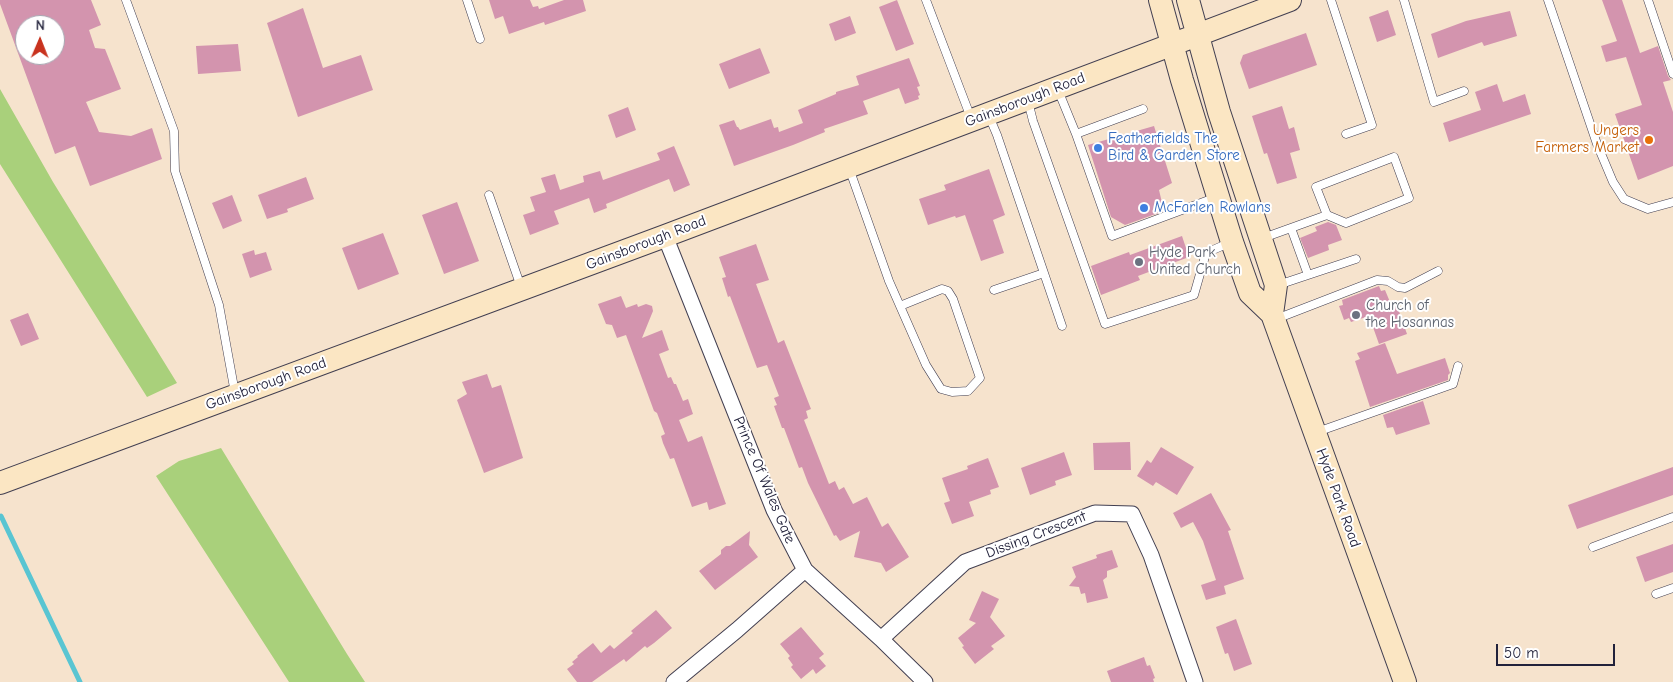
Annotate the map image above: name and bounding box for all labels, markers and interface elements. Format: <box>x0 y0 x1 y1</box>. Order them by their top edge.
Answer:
north arrow <box>15 15 65 65</box>
text: N <box>36 17 45 34</box>
street label: Gainsborough Road <box>962 69 1088 131</box>
place label: Ungers Farmers Market <box>1535 122 1639 157</box>
place label: Featherfields The Bird & Garden Store <box>1108 130 1240 165</box>
marker: Ungers Farmers Market <box>1643 134 1655 146</box>
marker: Featherfields The Bird & Garden Store <box>1092 142 1104 154</box>
place label: McFarlen Rowlans <box>1154 199 1271 217</box>
marker: McFarlen Rowlans <box>1138 202 1150 214</box>
street label: Gainsborough Road <box>583 212 709 274</box>
place label: Hyde Park United Church <box>1149 244 1241 279</box>
marker: Hyde Park United Church <box>1133 256 1145 268</box>
place label: Church of the Hosannas <box>1366 297 1454 332</box>
marker: Church of the Hosannas <box>1350 309 1362 321</box>
street label: Gainsborough Road <box>203 354 329 414</box>
street label: Prince Of Wales Gate <box>729 414 799 546</box>
street label: Hyde Park Road <box>1312 446 1364 550</box>
street label: Dissing Crescent <box>983 508 1089 562</box>
scale bar <box>1498 634 1617 666</box>
text: 50 m <box>1504 644 1539 662</box>

